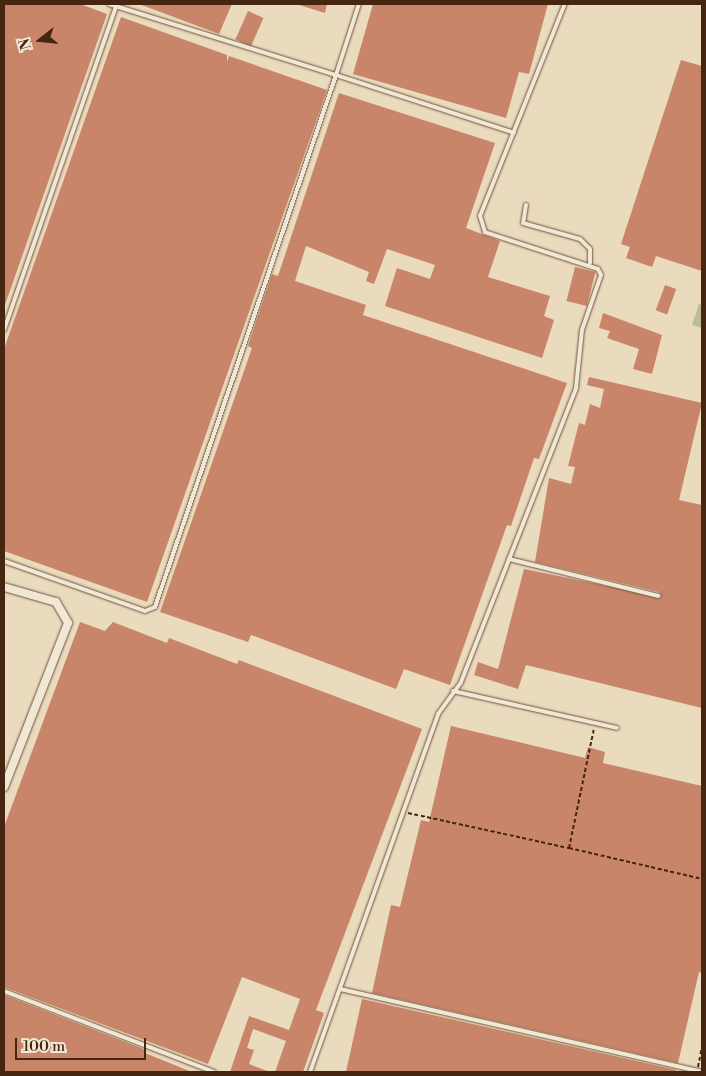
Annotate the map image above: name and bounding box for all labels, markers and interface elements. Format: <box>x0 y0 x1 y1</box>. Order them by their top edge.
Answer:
north arrow <box>15 15 65 65</box>
text: N <box>15 36 36 52</box>
scale bar <box>18 1028 149 1060</box>
text: 100 m <box>23 1037 65 1056</box>

